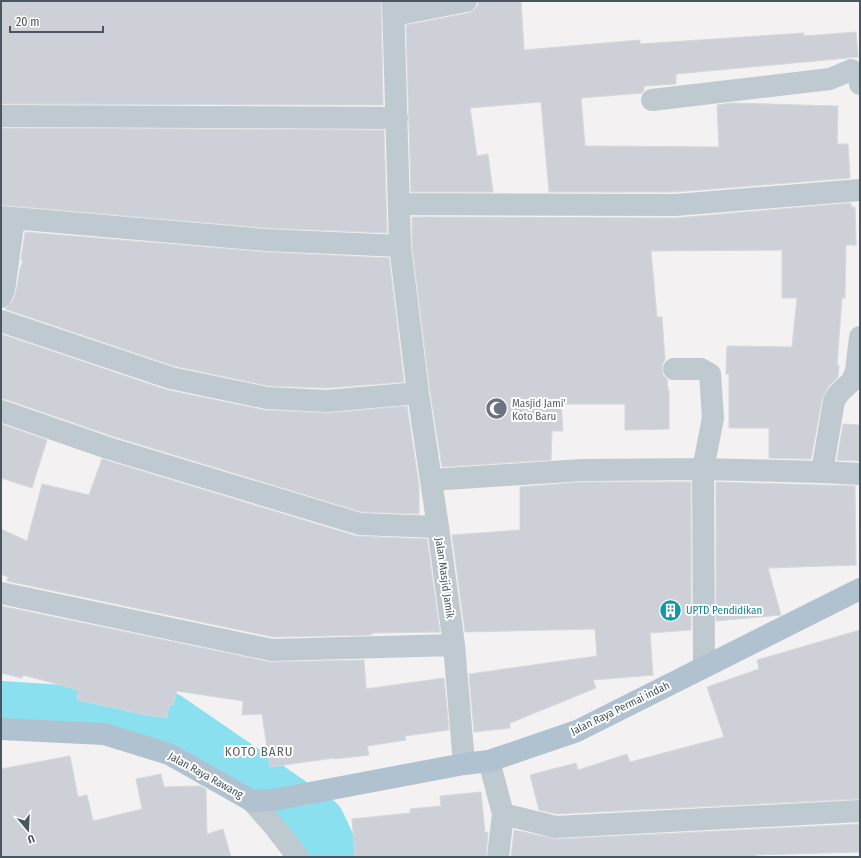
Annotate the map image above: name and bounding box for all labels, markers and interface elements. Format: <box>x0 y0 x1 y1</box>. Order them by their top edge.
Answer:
scale bar <box>10 8 103 34</box>
text: 20 m <box>16 15 40 29</box>
mosque icon: Masjid Jami' Koto Baru <box>483 396 509 422</box>
place label: Masjid Jami' Koto Baru <box>512 397 566 423</box>
street label: Jalan Masjid Jamik <box>432 537 457 620</box>
building icon: UPTD Pendidikan <box>657 597 683 623</box>
place label: UPTD Pendidikan <box>686 604 762 617</box>
street label: Jalan Raya Permai indah <box>569 679 672 738</box>
district label: KOTO BARU <box>225 744 293 759</box>
street label: Jalan Raya Rawang <box>166 750 246 802</box>
north arrow <box>8 810 48 850</box>
text: U <box>26 832 36 846</box>

